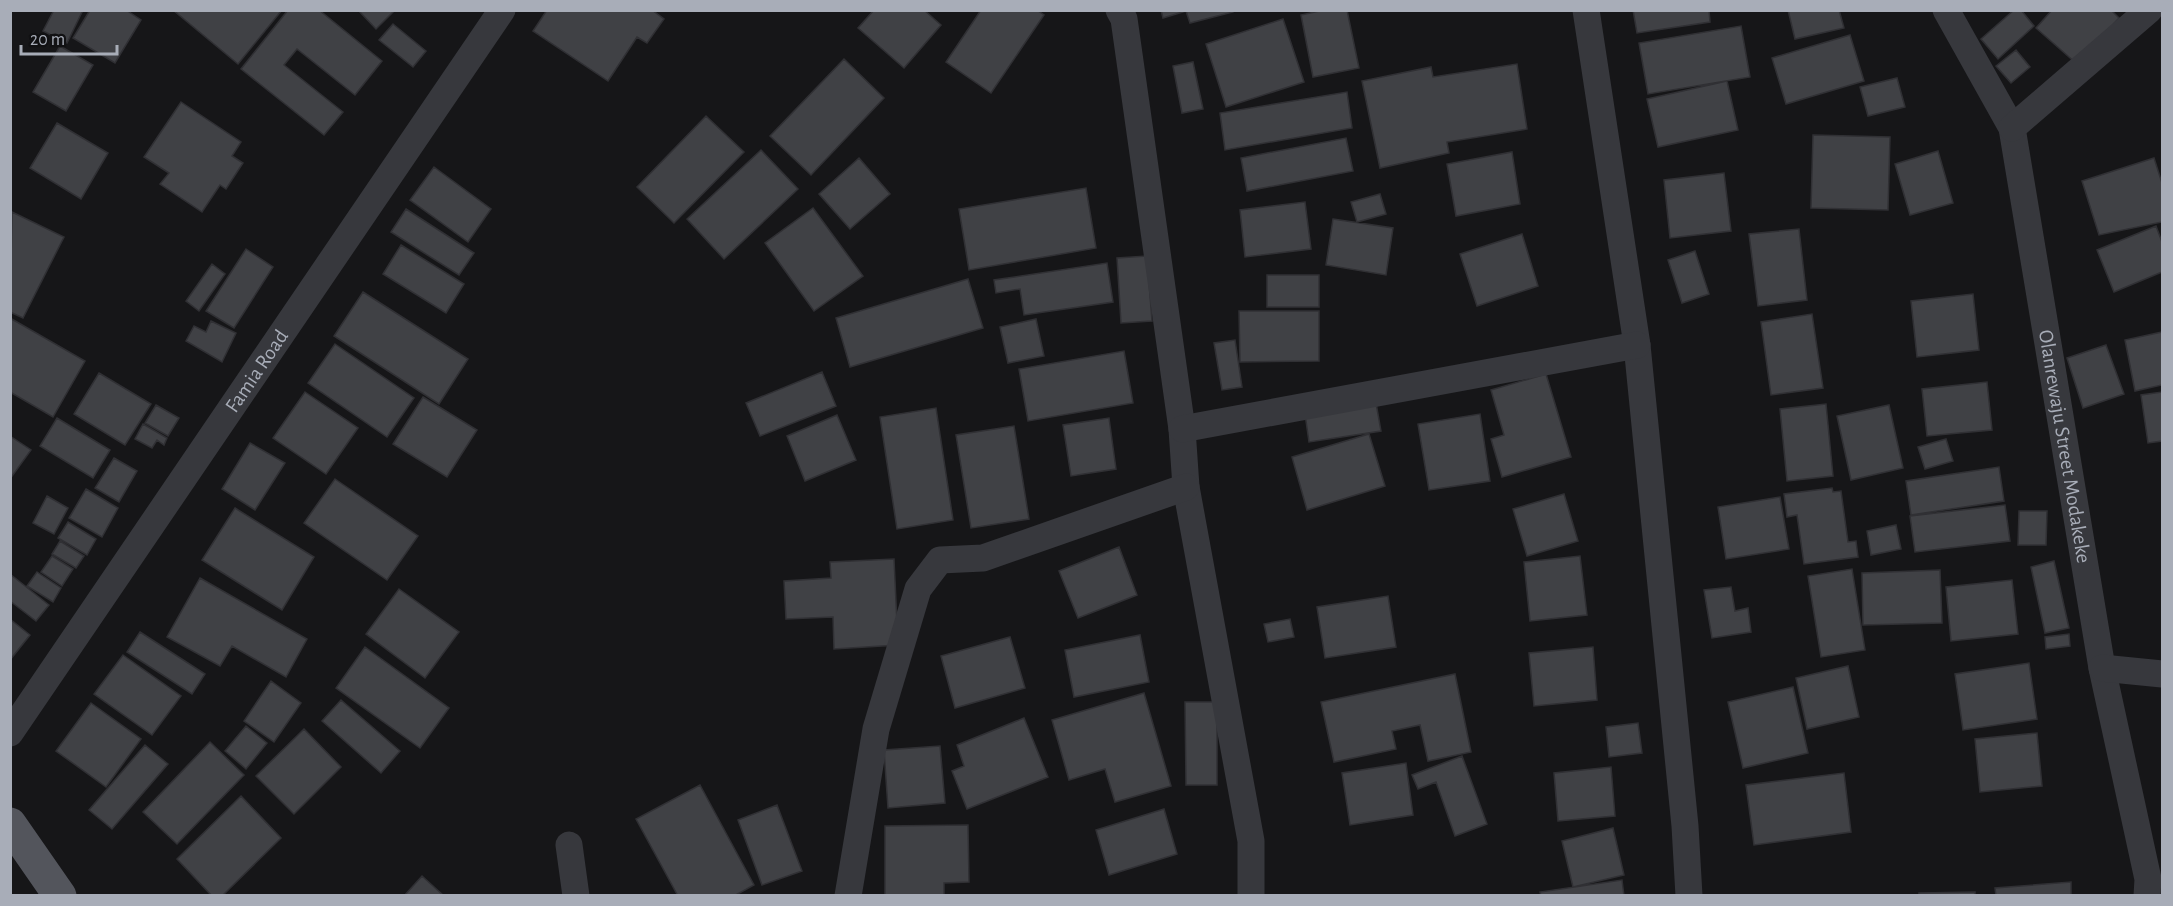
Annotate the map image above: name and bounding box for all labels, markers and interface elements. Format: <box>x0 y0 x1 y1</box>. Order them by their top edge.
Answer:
scale bar <box>21 18 117 56</box>
text: 20 m <box>30 31 65 49</box>
street label: Famia Road <box>221 326 292 416</box>
street label: Olanrewaju Street Modakeke <box>2035 328 2094 565</box>

